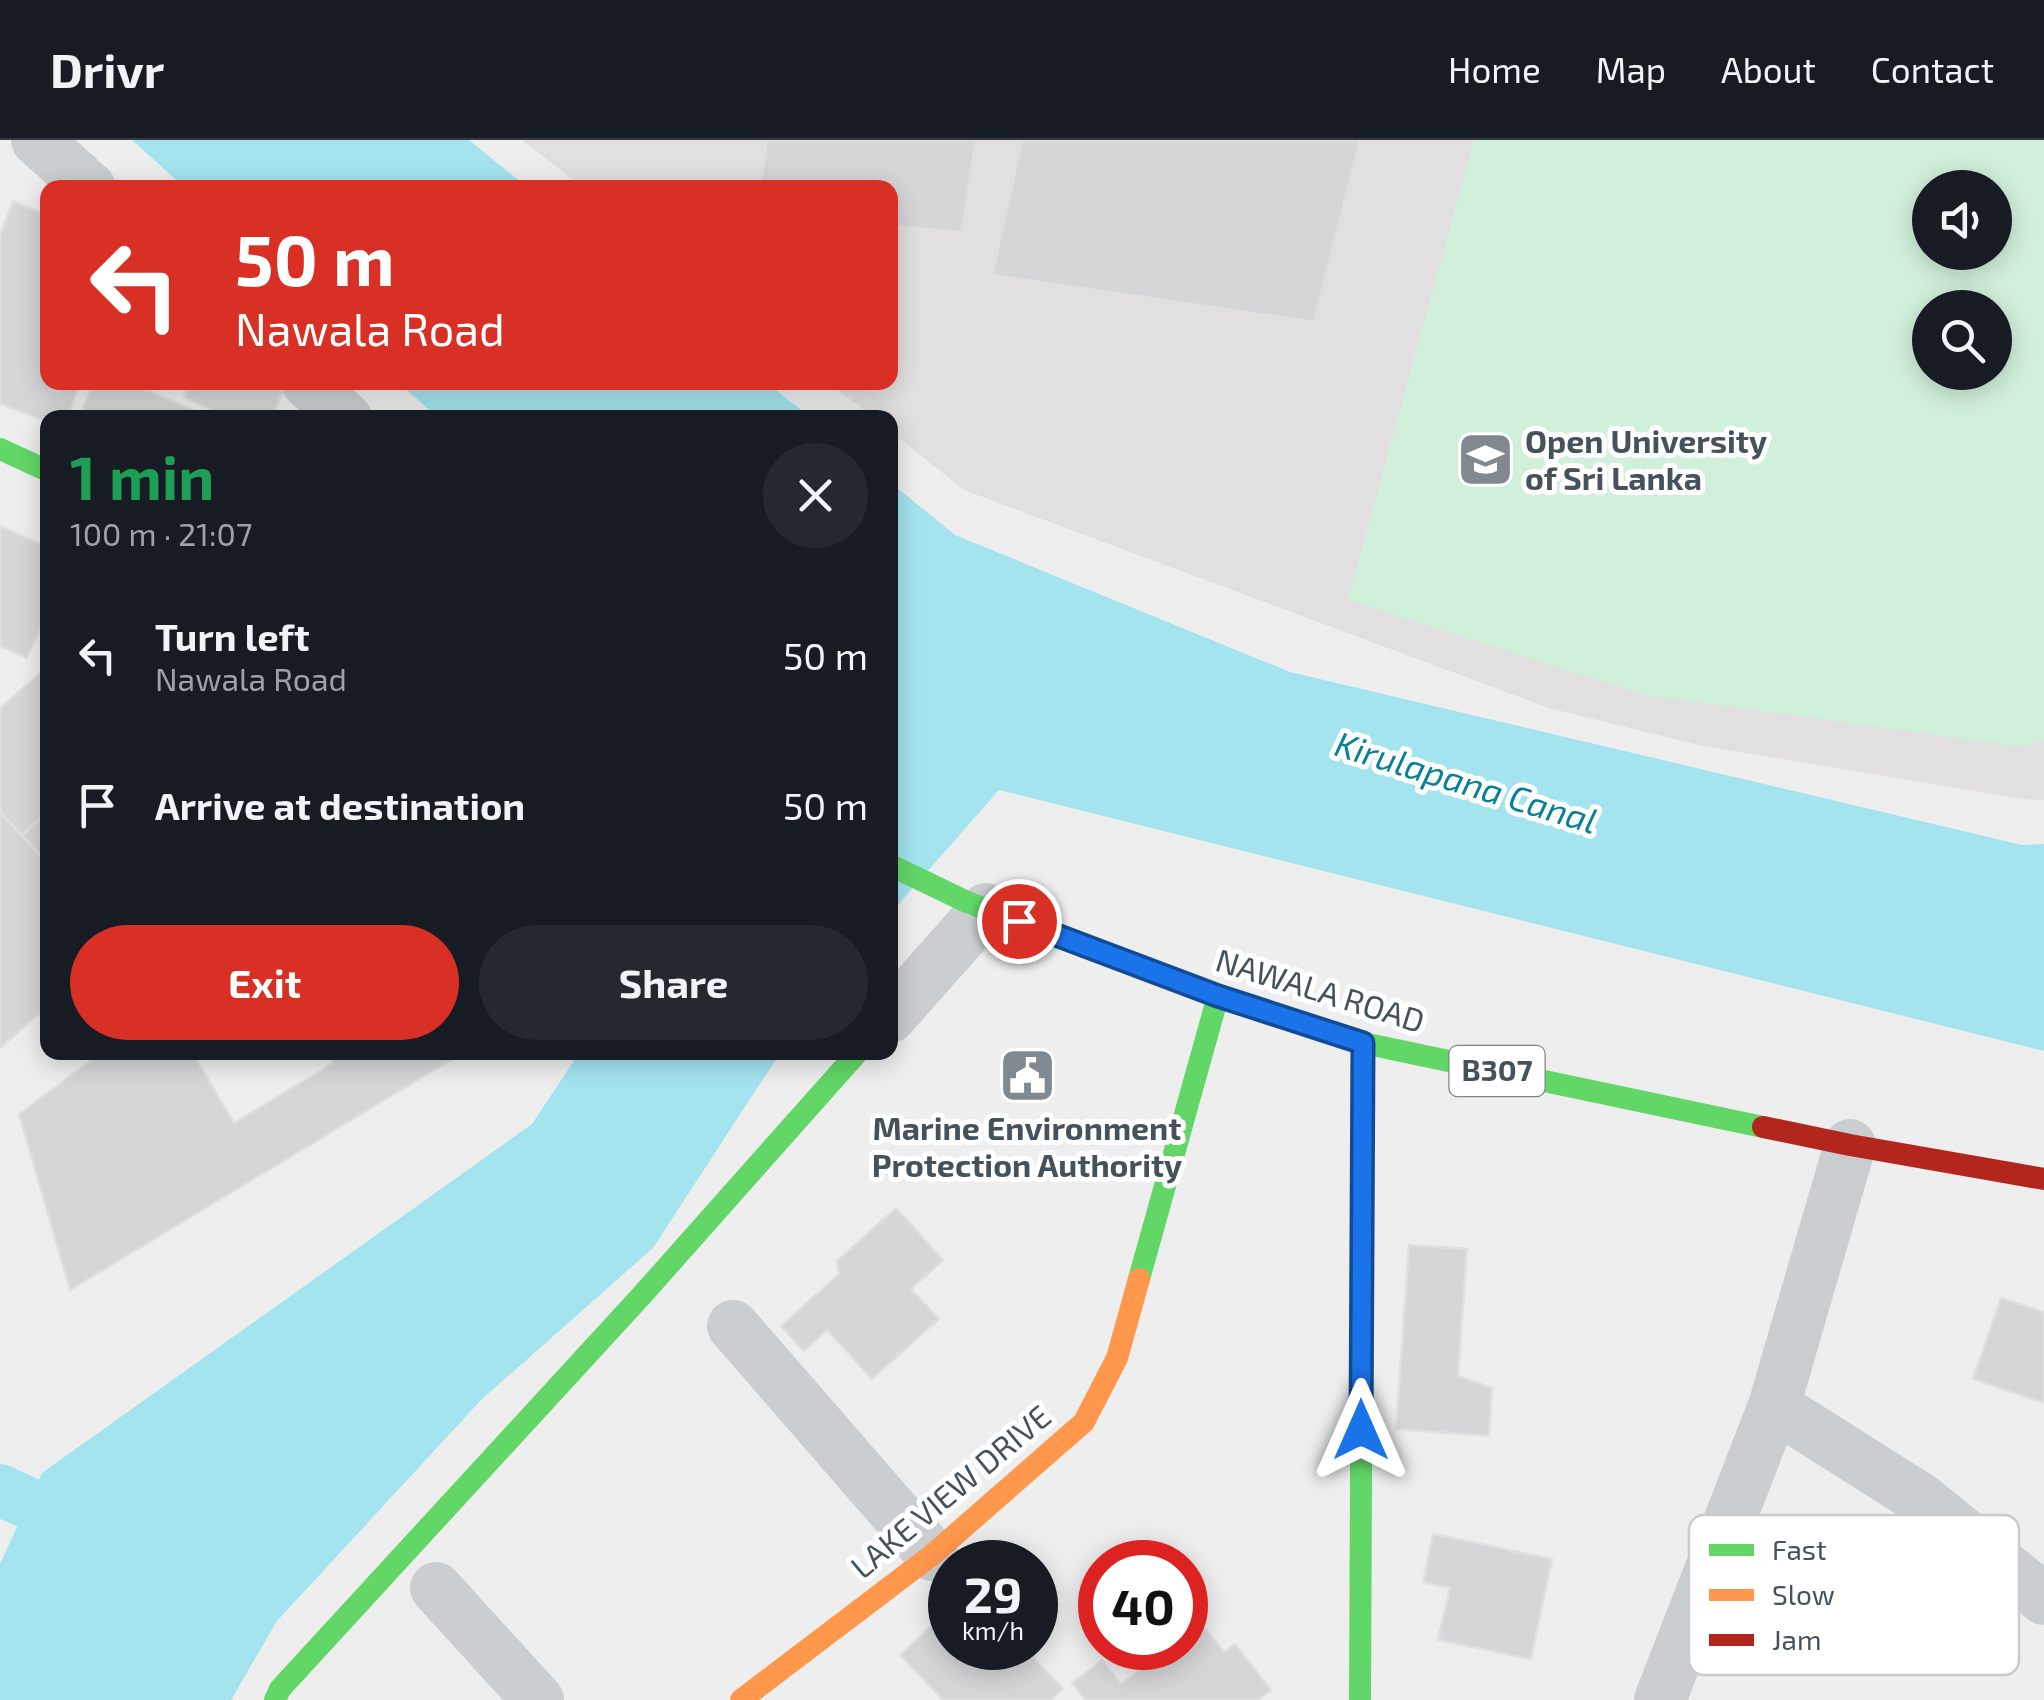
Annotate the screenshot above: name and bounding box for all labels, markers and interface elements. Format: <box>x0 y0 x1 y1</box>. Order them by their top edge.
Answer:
text: Drivr <box>50 40 164 98</box>
text: Home <box>1448 48 1541 90</box>
text: Map <box>1596 48 1666 90</box>
text: About <box>1721 48 1816 90</box>
text: Contact <box>1871 48 1994 90</box>
map controls <box>1912 170 2012 390</box>
button: sound <box>1912 170 2012 270</box>
text: 50 m <box>235 216 395 300</box>
icon: left <box>70 220 200 350</box>
button: search <box>1912 290 2012 390</box>
text: Nawala Road <box>235 301 505 355</box>
place label: Open University of Sri Lanka <box>1525 421 1767 496</box>
school or university icon: Open University of Sri Lanka <box>1456 430 1516 490</box>
text: 1 min <box>70 440 214 512</box>
button: close <box>763 443 868 548</box>
text: 100 m · 21:07 <box>70 514 252 552</box>
text: Turn left <box>155 613 310 659</box>
icon: left <box>70 628 125 683</box>
text: 50 m <box>783 632 868 678</box>
text: Nawala Road <box>155 659 347 697</box>
water label: Kirulapana Canal <box>1330 721 1603 841</box>
icon: arrive <box>70 778 125 833</box>
text: Arrive at destination <box>155 782 525 828</box>
text: 50 m <box>783 782 868 828</box>
pin <box>977 879 1062 964</box>
icon: arrive <box>992 894 1047 949</box>
button: Exit <box>70 925 459 1040</box>
button: Share <box>479 925 868 1040</box>
street label: NAWALA ROAD <box>1212 939 1430 1039</box>
public building icon: Marine Environment Protection Authority <box>997 1045 1057 1105</box>
road number: B307 <box>1450 1046 1544 1096</box>
place label: Marine Environment Protection Authority <box>872 1108 1182 1184</box>
position arrow <box>1309 1378 1413 1482</box>
street label: LAKE VIEW DRIVE <box>842 1396 1057 1585</box>
legend <box>1689 1515 2019 1675</box>
text: Fast <box>1772 1532 1827 1566</box>
speed limit sign: 40 <box>1078 1540 1208 1670</box>
text: 29 <box>964 1563 1022 1623</box>
text: Slow <box>1772 1577 1835 1611</box>
text: km/h <box>962 1615 1024 1645</box>
text: Jam <box>1772 1622 1821 1656</box>

